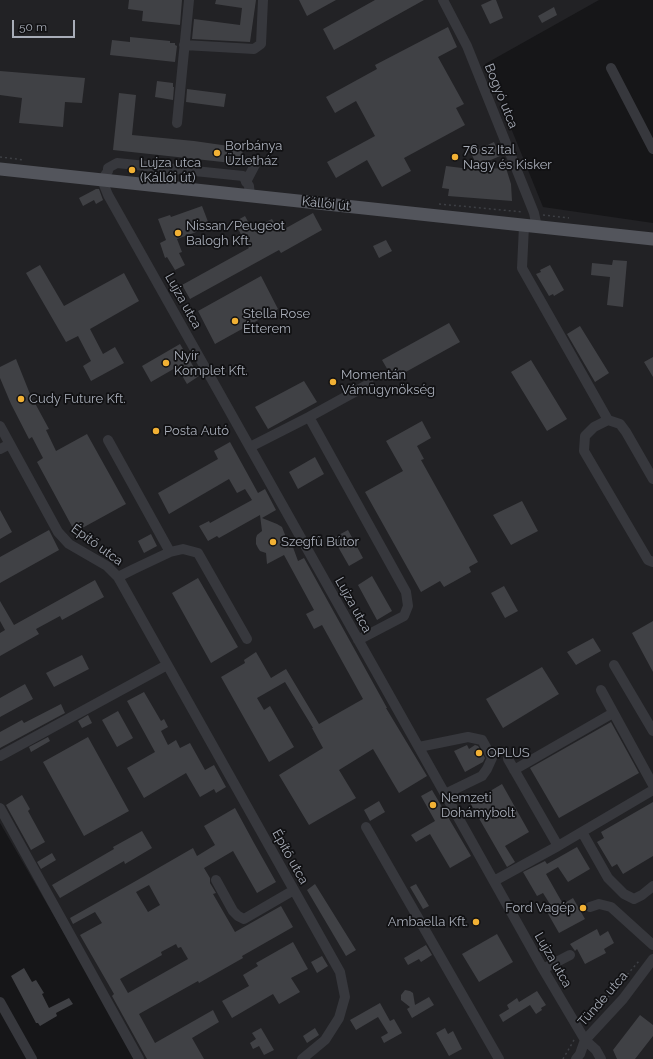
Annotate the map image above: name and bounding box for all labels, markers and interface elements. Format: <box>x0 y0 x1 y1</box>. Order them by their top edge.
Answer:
scale bar <box>14 12 77 38</box>
text: 50 m <box>19 20 47 34</box>
street label: Bogyó utca <box>481 61 521 131</box>
place label: Borbánya Üzletház <box>225 138 282 169</box>
place label: 76 sz Ital Nagy és Kisker <box>463 142 552 173</box>
marker: Borbánya Üzletház <box>212 148 222 158</box>
marker: 76 sz Ital Nagy és Kisker <box>450 152 460 162</box>
place label: Lujza utca (Kállói út) <box>140 155 201 186</box>
marker: Lujza utca (Kállói út) <box>127 165 137 175</box>
street label: Kállói út <box>301 194 351 214</box>
place label: Nissan/Peugeot Balogh Kft. <box>186 218 285 249</box>
marker: Nissan/Peugeot Balogh Kft. <box>173 228 183 238</box>
street label: Lujza utca <box>161 270 205 332</box>
place label: Stella Rose Étterem <box>243 306 310 337</box>
marker: Stella Rose Étterem <box>230 316 240 326</box>
place label: Nyír Komplet Kft. <box>174 348 248 379</box>
marker: Nyír Komplet Kft. <box>161 358 171 368</box>
place label: Momentán Vámügynökség <box>341 367 435 398</box>
marker: Momentán Vámügynökség <box>328 377 338 387</box>
place label: Cudy Future Kft. <box>29 391 126 407</box>
marker: Cudy Future Kft. <box>16 394 26 404</box>
place label: Posta Autó <box>164 423 229 439</box>
marker: Posta Autó <box>151 426 161 436</box>
street label: Építő utca <box>68 521 126 569</box>
place label: Szegfű Bútor <box>281 534 359 550</box>
marker: Szegfű Bútor <box>268 537 278 547</box>
street label: Lujza utca <box>331 574 375 636</box>
place label: OPLUS <box>487 745 530 761</box>
marker: OPLUS <box>474 748 484 758</box>
place label: Nemzeti Dohámybolt <box>441 790 515 821</box>
marker: Nemzeti Dohámybolt <box>428 800 438 810</box>
street label: Építő utca <box>269 827 311 887</box>
place label: Ford Vagép <box>505 900 575 916</box>
marker: Ford Vagép <box>578 903 588 913</box>
place label: Ambaella Kft. <box>388 914 468 930</box>
marker: Ambaella Kft. <box>471 917 481 927</box>
street label: Lujza utca <box>531 930 575 990</box>
street label: Tünde utca <box>575 968 631 1030</box>

